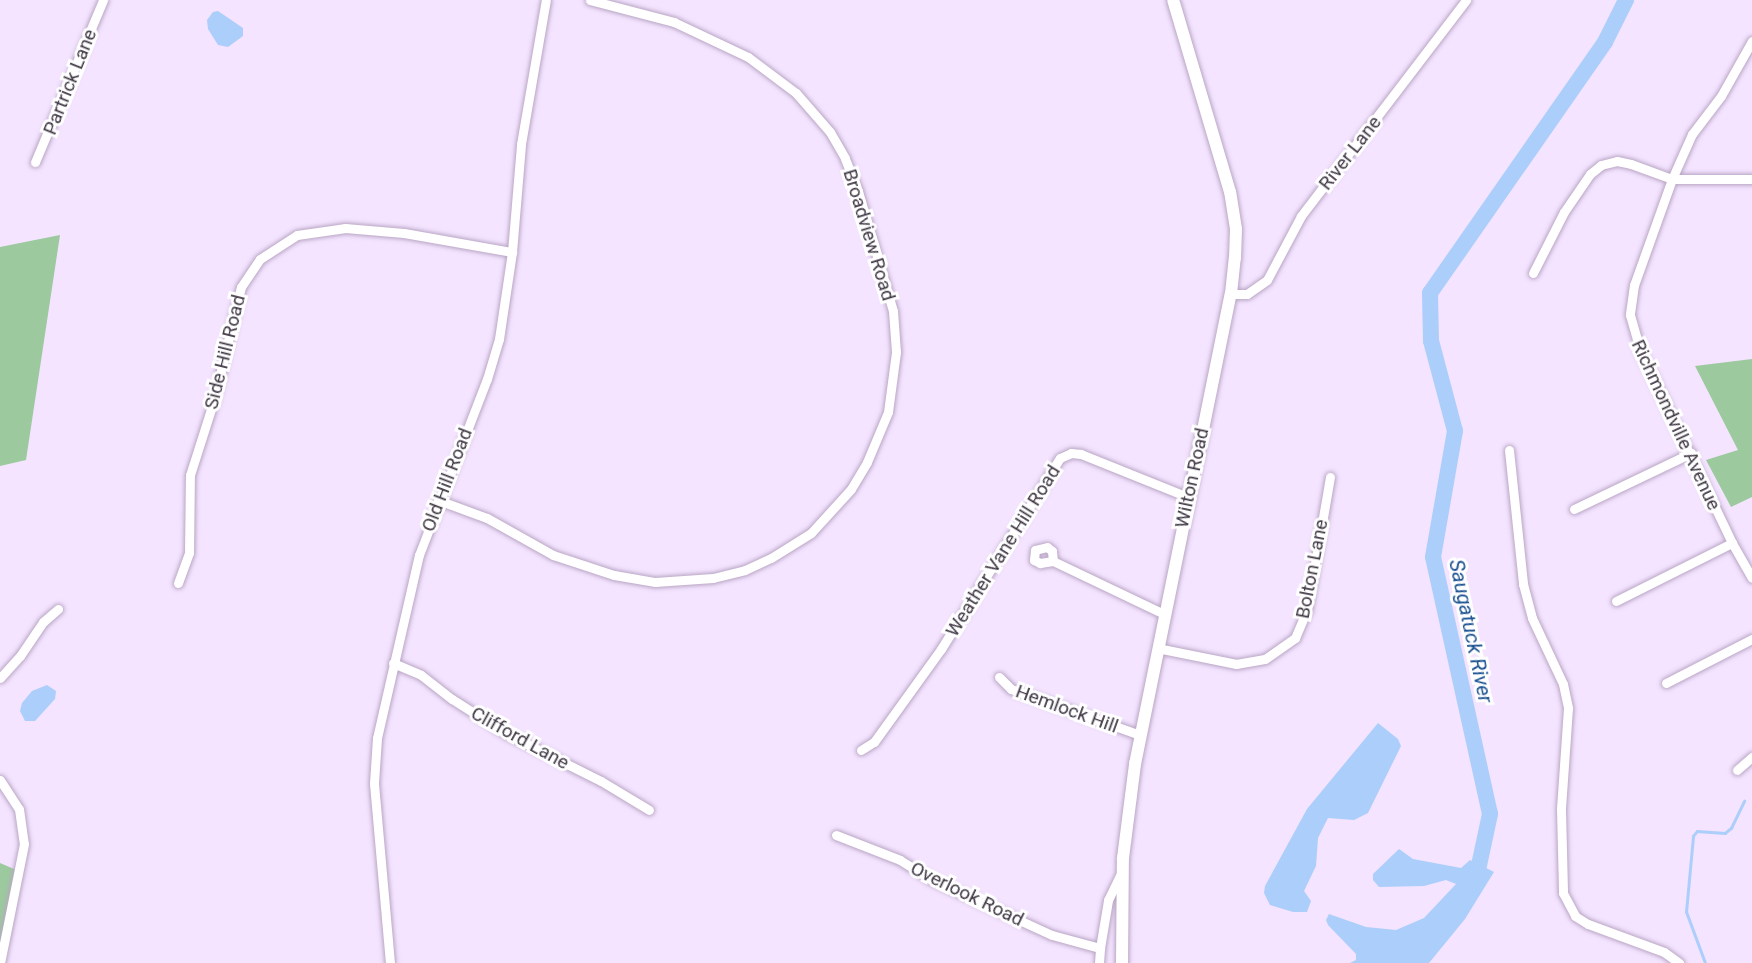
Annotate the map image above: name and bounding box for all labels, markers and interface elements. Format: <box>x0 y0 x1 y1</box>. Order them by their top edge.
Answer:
street label: Partrick Lane <box>38 26 102 138</box>
street label: River Lane <box>1314 111 1386 195</box>
street label: Broadview Road <box>838 166 900 304</box>
street label: Side Hill Road <box>200 292 250 412</box>
street label: Richmondville Avenue <box>1626 336 1726 514</box>
street label: Old Hill Road <box>417 425 477 535</box>
street label: Wilton Road <box>1170 426 1214 530</box>
street label: Weather Vane Hill Road <box>941 461 1065 641</box>
street label: Bolton Lane <box>1291 517 1333 621</box>
water label: Saugatuck River <box>1444 557 1498 705</box>
street label: Hemlock Hill <box>1013 680 1121 738</box>
street label: Clifford Lane <box>467 702 573 774</box>
street label: Overlook Road <box>907 857 1027 931</box>

